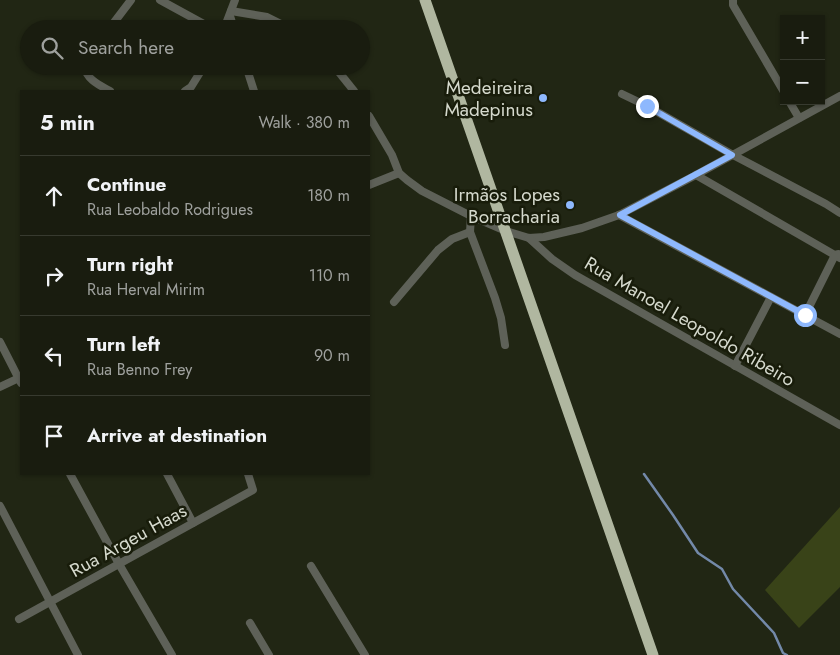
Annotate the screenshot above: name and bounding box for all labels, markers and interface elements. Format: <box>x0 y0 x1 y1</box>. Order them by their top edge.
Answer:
map controls <box>780 15 825 105</box>
button: + <box>780 15 825 60</box>
search box <box>20 20 370 75</box>
icon: search <box>38 34 66 62</box>
text: Search here <box>78 34 174 61</box>
button: − <box>780 60 825 105</box>
place label: Medeireira Madepinus <box>444 74 533 123</box>
marker: Medeireira Madepinus <box>537 92 549 104</box>
route end <box>636 95 659 118</box>
text: 5 min <box>40 108 95 138</box>
text: Walk · 380 m <box>259 111 350 134</box>
text: Continue <box>87 171 166 198</box>
place label: Irmãos Lopes Borracharia <box>454 181 560 230</box>
icon: ahead <box>40 182 68 210</box>
text: 180 m <box>307 184 350 207</box>
text: Rua Leobaldo Rodrigues <box>87 198 253 221</box>
marker: Irmãos Lopes Borracharia <box>564 199 576 211</box>
street label: Rua Manoel Leopoldo Ribeiro <box>579 250 800 393</box>
text: Turn right <box>87 251 173 278</box>
icon: right <box>40 262 68 290</box>
text: 110 m <box>309 264 350 287</box>
text: Rua Herval Mirim <box>87 278 205 301</box>
route start <box>794 304 817 327</box>
text: Turn left <box>87 331 160 358</box>
icon: left <box>40 342 68 370</box>
text: 90 m <box>314 344 350 367</box>
text: Rua Benno Frey <box>87 358 192 381</box>
icon: arrive <box>40 422 68 450</box>
text: Arrive at destination <box>87 422 267 449</box>
street label: Rua Argeu Haas <box>65 497 192 584</box>

